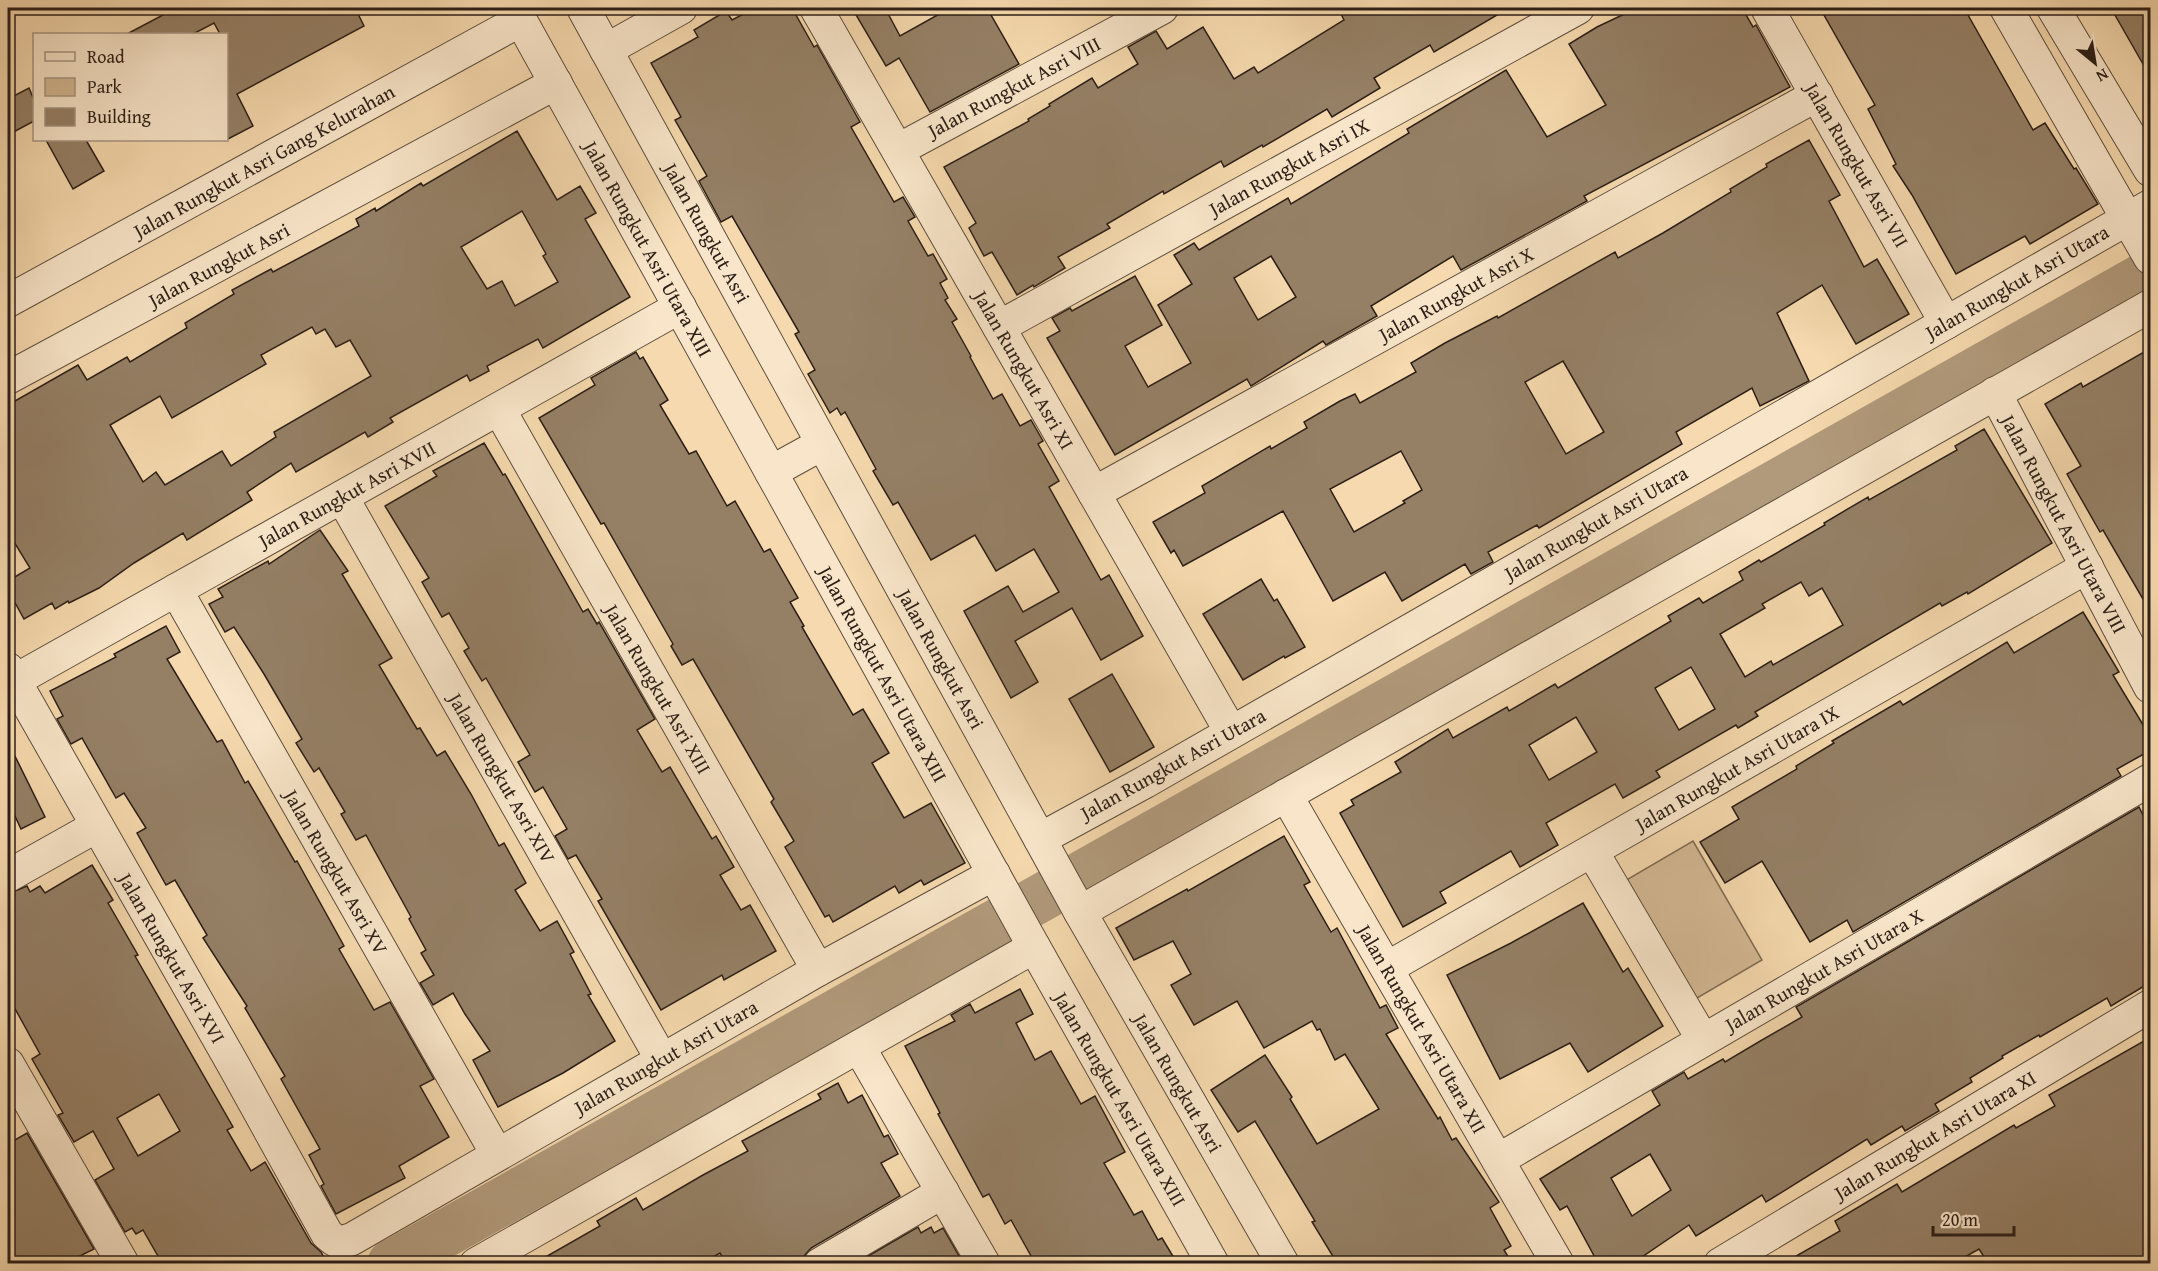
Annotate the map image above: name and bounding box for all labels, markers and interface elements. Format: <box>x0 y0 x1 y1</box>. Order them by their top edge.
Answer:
street label: Jalan Rungkut Asri VIII <box>919 29 1105 146</box>
legend <box>33 33 228 141</box>
north arrow <box>2065 33 2125 93</box>
text: Road <box>87 43 125 70</box>
text: N <box>2092 63 2113 89</box>
text: Park <box>87 73 123 100</box>
street label: Jalan Rungkut Asri VII <box>1797 74 1917 253</box>
street label: Jalan Rungkut Asri Gang Kelurahan <box>125 76 400 246</box>
text: Building <box>87 103 151 130</box>
street label: Jalan Rungkut Asri IX <box>1201 110 1375 224</box>
street label: Jalan Rungkut Asri Utara XIII <box>575 133 720 362</box>
street label: Jalan Rungkut Asri <box>655 155 758 308</box>
street label: Jalan Rungkut Asri <box>140 215 295 315</box>
street label: Jalan Rungkut Asri Utara <box>1917 217 2115 348</box>
street label: Jalan Rungkut Asri X <box>1370 239 1539 350</box>
street label: Jalan Rungkut Asri XI <box>966 282 1082 455</box>
street label: Jalan Rungkut Asri Utara VIII <box>1993 407 2134 638</box>
street label: Jalan Rungkut Asri XVII <box>250 433 441 556</box>
street label: Jalan Rungkut Asri Utara <box>1496 458 1694 589</box>
street label: Jalan Rungkut Asri Utara XIII <box>810 558 955 787</box>
street label: Jalan Rungkut Asri <box>889 581 992 734</box>
street label: Jalan Rungkut Asri XIII <box>596 596 719 779</box>
street label: Jalan Rungkut Asri XIV <box>440 685 563 868</box>
street label: Jalan Rungkut Asri Utara IX <box>1627 697 1844 839</box>
street label: Jalan Rungkut Asri Utara <box>1072 700 1271 828</box>
street label: Jalan Rungkut Asri XV <box>276 781 396 960</box>
street label: Jalan Rungkut Asri XVI <box>110 865 233 1048</box>
street label: Jalan Rungkut Asri Utara X <box>1717 901 1929 1040</box>
street label: Jalan Rungkut Asri Utara XII <box>1349 916 1494 1139</box>
street label: Jalan Rungkut Asri Utara XIII <box>1046 984 1194 1211</box>
street label: Jalan Rungkut Asri Utara <box>566 992 764 1123</box>
street label: Jalan Rungkut Asri <box>1125 1005 1230 1158</box>
street label: Jalan Rungkut Asri Utara XI <box>1826 1063 2041 1208</box>
scale bar <box>1933 1199 2014 1237</box>
text: 20 m <box>1942 1206 1978 1233</box>

